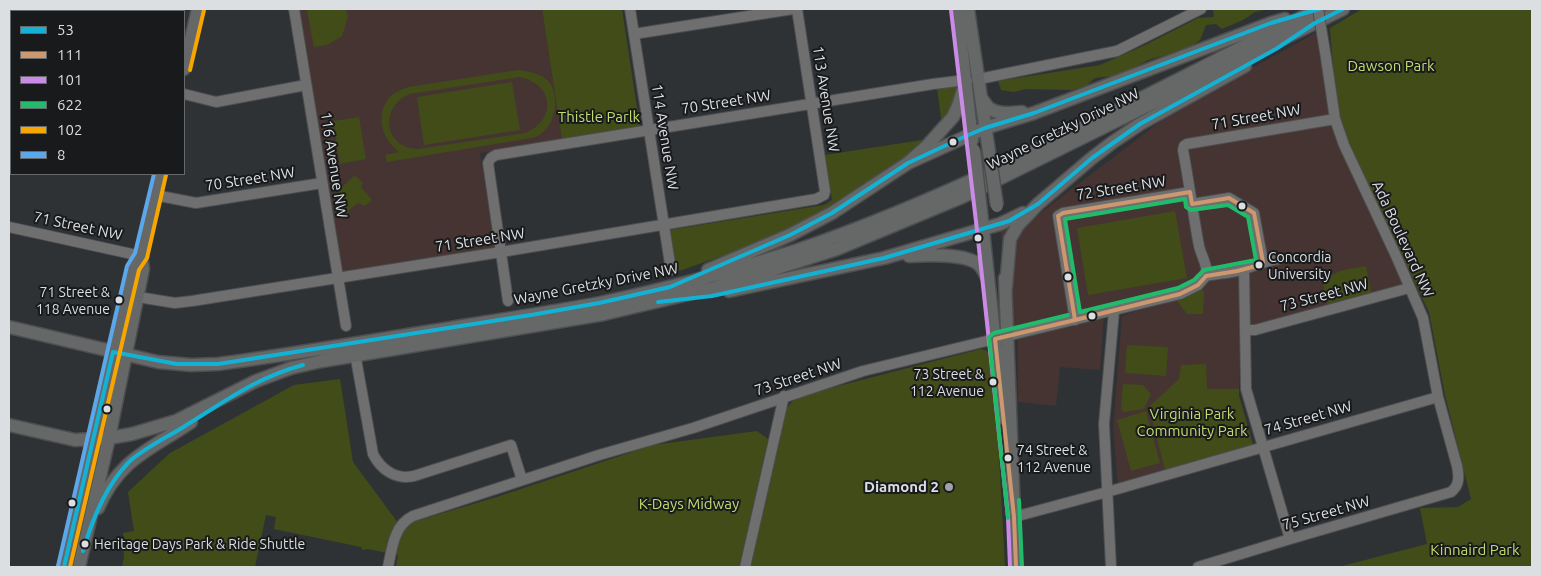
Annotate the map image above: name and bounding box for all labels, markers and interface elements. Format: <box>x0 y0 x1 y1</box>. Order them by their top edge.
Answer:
legend <box>10 10 185 175</box>
text: 53 <box>57 21 74 38</box>
street label: 113 Avenue NW <box>809 45 843 153</box>
text: 111 <box>57 46 82 63</box>
park label: Dawson Park <box>1347 57 1435 75</box>
text: 101 <box>57 71 82 88</box>
street label: 114 Avenue NW <box>648 83 682 191</box>
street label: Wayne Gretzky Drive NW <box>984 84 1142 174</box>
street label: 70 Street NW <box>680 86 772 118</box>
text: 622 <box>57 96 82 113</box>
street label: 71 Street NW <box>1210 100 1302 134</box>
park label: Thistle Parlk <box>558 108 640 126</box>
street label: 116 Avenue NW <box>317 111 351 219</box>
text: 102 <box>57 121 82 138</box>
unlabelled marker <box>948 137 958 147</box>
text: 8 <box>57 146 65 163</box>
street label: 70 Street NW <box>204 163 296 195</box>
street label: 72 Street NW <box>1075 172 1167 204</box>
street label: Ada Boulevard NW <box>1368 178 1438 300</box>
unlabelled marker <box>1237 201 1247 211</box>
street label: 71 Street NW <box>32 208 124 244</box>
street label: 71 Street NW <box>434 224 526 256</box>
unlabelled marker <box>973 233 983 243</box>
place label: Concordia University <box>1268 249 1331 282</box>
street label: Wayne Gretzky Drive NW <box>512 259 680 309</box>
marker: Concordia University <box>1254 260 1264 270</box>
unlabelled marker <box>1063 272 1073 282</box>
street label: 73 Street NW <box>1278 275 1370 315</box>
place label: 71 Street & 118 Avenue <box>36 284 110 316</box>
marker: 71 Street & 118 Avenue <box>114 295 124 305</box>
unlabelled marker <box>1087 311 1097 321</box>
street label: 73 Street NW <box>752 354 844 400</box>
place label: 73 Street & 112 Avenue <box>910 366 984 398</box>
marker: 73 Street & 112 Avenue <box>988 377 998 387</box>
street label: 74 Street NW <box>1262 397 1354 439</box>
unlabelled marker <box>102 404 112 414</box>
park label: Virginia Park Community Park <box>1137 405 1247 440</box>
place label: 74 Street & 112 Avenue <box>1017 442 1091 474</box>
marker: 74 Street & 112 Avenue <box>1003 453 1013 463</box>
place label: Diamond 2 <box>864 478 939 496</box>
marker: Diamond 2 <box>943 481 955 493</box>
street label: 75 Street NW <box>1280 492 1372 534</box>
park label: K-Days Midway <box>639 495 739 513</box>
unlabelled marker <box>67 498 77 508</box>
place label: Heritage Days Park & Ride Shuttle <box>94 536 305 552</box>
marker: Heritage Days Park & Ride Shuttle <box>80 539 90 549</box>
park label: Kinnaird Park <box>1430 541 1520 559</box>

